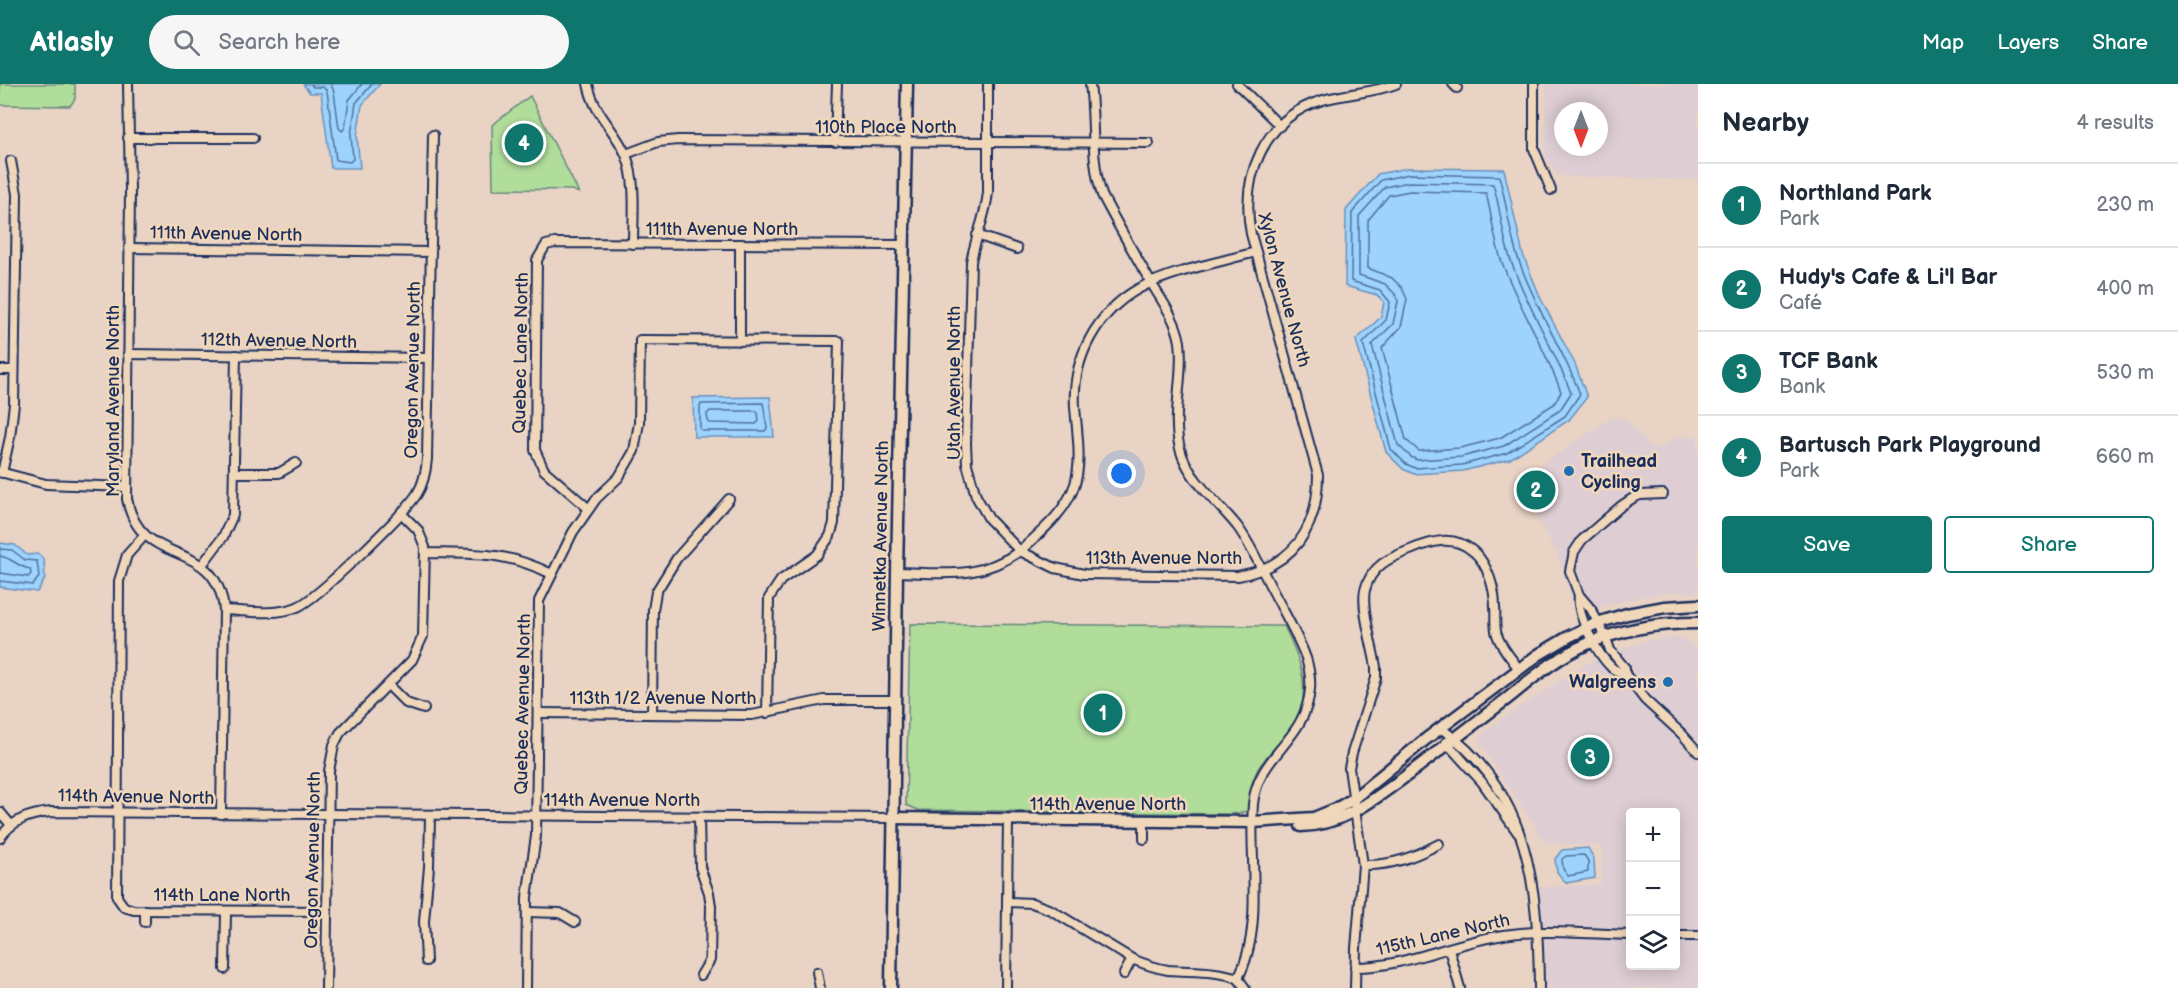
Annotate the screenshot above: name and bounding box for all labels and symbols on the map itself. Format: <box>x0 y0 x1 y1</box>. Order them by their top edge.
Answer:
north arrow <box>1554 102 1608 156</box>
street label: 110th Place North <box>815 117 957 138</box>
pin: 4 <box>504 120 544 166</box>
street label: Xylon Avenue North <box>1253 210 1315 369</box>
street label: 111th Avenue North <box>646 219 798 240</box>
street label: 111th Avenue North <box>150 222 302 246</box>
street label: Quebec Lane North <box>509 272 533 434</box>
street label: Oregon Avenue North <box>401 281 425 459</box>
street label: Maryland Avenue North <box>103 305 124 497</box>
street label: Utah Avenue North <box>944 306 965 460</box>
street label: 112th Avenue North <box>201 329 357 353</box>
street label: Winnetka Avenue North <box>869 440 893 632</box>
place label: Trailhead Cycling <box>1581 451 1657 493</box>
your location <box>1107 459 1136 488</box>
marker: Trailhead Cycling <box>1562 464 1576 478</box>
pin: 2 <box>1516 468 1556 512</box>
street label: 113th Avenue North <box>1086 548 1242 569</box>
street label: Quebec Avenue North <box>511 613 535 795</box>
place label: Walgreens <box>1569 672 1656 693</box>
marker: Walgreens <box>1661 675 1675 689</box>
street label: 113th 1/2 Avenue North <box>569 688 757 709</box>
pin: 1 <box>1084 690 1122 736</box>
pin: 3 <box>1570 734 1610 780</box>
street label: Oregon Avenue North <box>301 771 325 949</box>
street label: 114th Avenue North <box>58 785 214 809</box>
street label: 114th Avenue North <box>544 790 700 811</box>
street label: 114th Avenue North <box>1030 794 1186 815</box>
street label: 114th Lane North <box>154 885 290 906</box>
street label: 115th Lane North <box>1374 909 1512 961</box>

